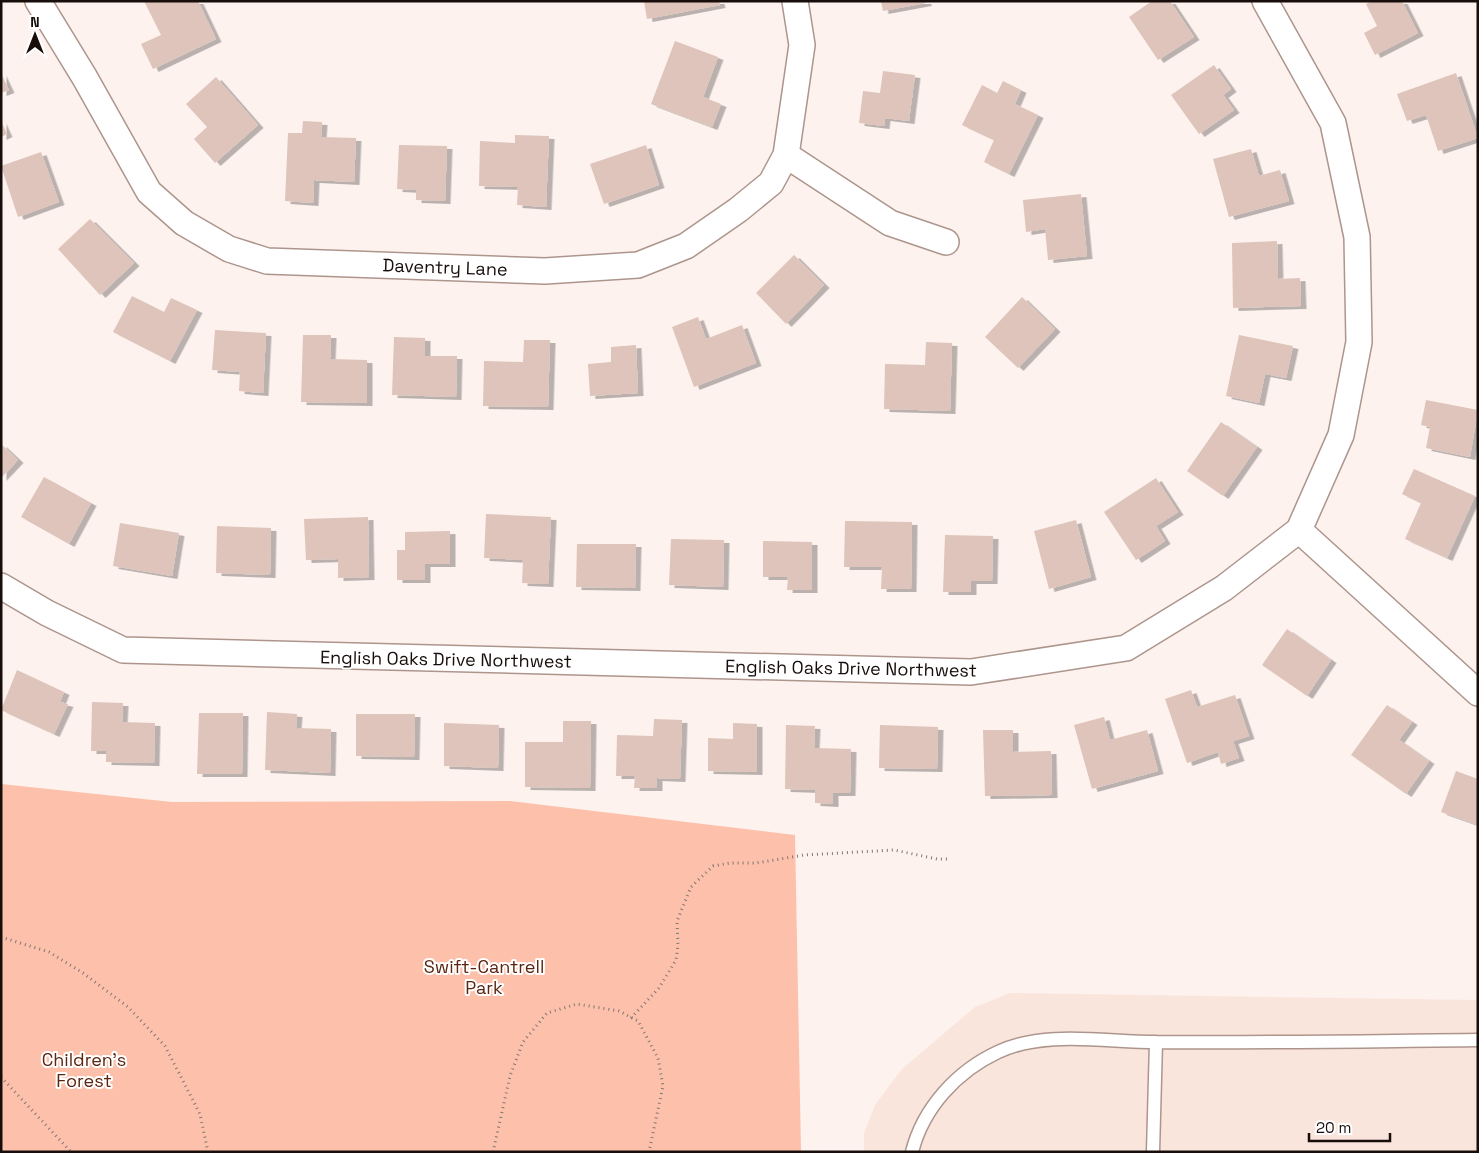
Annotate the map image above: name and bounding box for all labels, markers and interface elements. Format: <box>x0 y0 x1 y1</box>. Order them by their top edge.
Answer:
north arrow <box>10 10 60 60</box>
text: N <box>30 13 40 31</box>
street label: Daventry Lane <box>382 253 508 281</box>
street label: English Oaks Drive Northwest <box>320 645 572 673</box>
street label: English Oaks Drive Northwest <box>725 654 977 682</box>
park label: Swift-Cantrell Park <box>424 955 544 999</box>
park label: Children's Forest <box>42 1048 126 1092</box>
scale bar <box>1309 1110 1390 1142</box>
text: 20 m <box>1316 1118 1351 1137</box>

